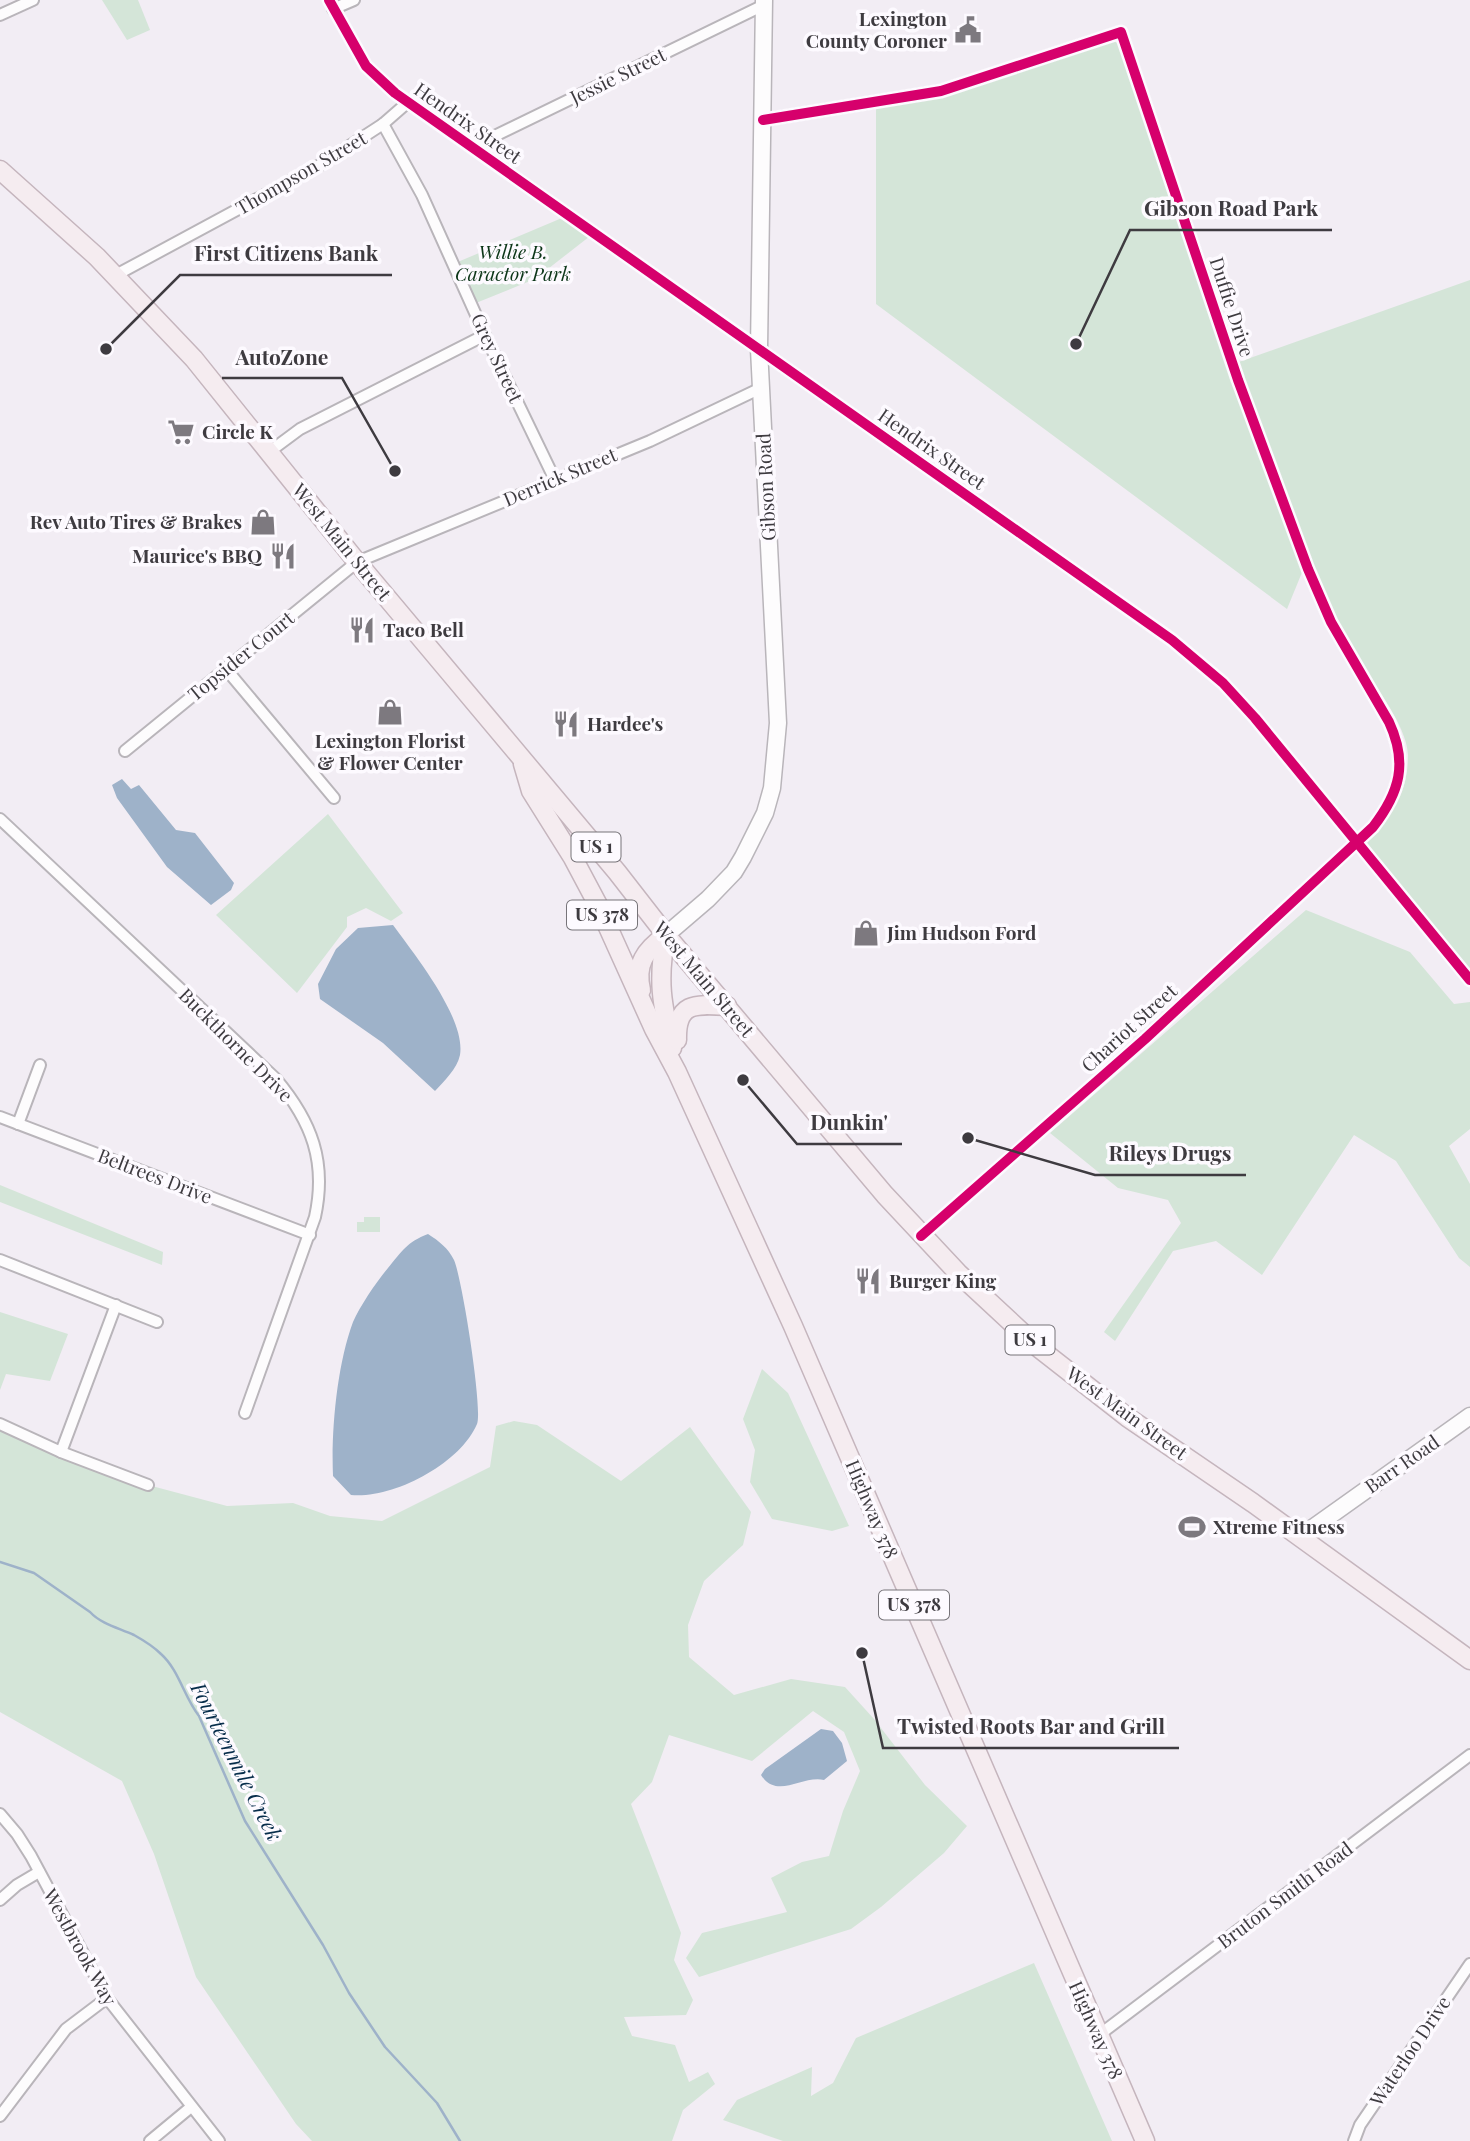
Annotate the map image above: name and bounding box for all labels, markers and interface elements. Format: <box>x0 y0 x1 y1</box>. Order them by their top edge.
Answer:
place label: Lexington County Coroner <box>806 5 947 53</box>
public building icon: Lexington County Coroner <box>953 15 983 45</box>
street label: Jessie Street <box>565 41 670 110</box>
street label: Hendrix Street <box>410 76 528 169</box>
street label: Thompson Street <box>230 124 371 220</box>
callout: Gibson Road Park <box>1130 188 1332 230</box>
text: Gibson Road Park <box>1144 193 1319 221</box>
callout: First Citizens Bank <box>180 233 392 275</box>
text: First Citizens Bank <box>194 238 379 266</box>
park label: Willie B. Caractor Park <box>455 238 571 286</box>
street label: Duffie Drive <box>1205 253 1261 360</box>
street label: Grey Street <box>466 309 530 407</box>
callout: AutoZone <box>222 336 342 378</box>
text: AutoZone <box>235 342 328 370</box>
street label: Hendrix Street <box>874 402 992 495</box>
supermarket icon: Circle K <box>166 417 196 447</box>
place label: Circle K <box>202 418 273 444</box>
street label: Gibson Road <box>749 433 781 542</box>
street label: Derrick Street <box>499 440 621 512</box>
street label: West Main Street <box>287 477 398 606</box>
shop icon: Rev Auto Tires & Brakes <box>248 507 278 537</box>
place label: Rev Auto Tires & Brakes <box>30 508 242 534</box>
restaurant icon: Maurice's BBQ <box>268 541 298 571</box>
place label: Maurice's BBQ <box>132 542 262 568</box>
street label: Topsider Court <box>182 604 299 706</box>
restaurant icon: Taco Bell <box>347 615 377 645</box>
place label: Taco Bell <box>383 616 464 642</box>
shop icon: Lexington Florist & Flower Center <box>375 697 405 727</box>
restaurant icon: Hardee's <box>551 709 581 739</box>
place label: Hardee's <box>587 710 664 736</box>
place label: Lexington Florist & Flower Center <box>315 727 466 775</box>
road number: US 1 <box>572 832 620 862</box>
road number: US 378 <box>567 900 637 930</box>
street label: West Main Street <box>648 914 761 1042</box>
shop icon: Jim Hudson Ford <box>851 918 881 948</box>
place label: Jim Hudson Ford <box>886 919 1037 945</box>
street label: Chariot Street <box>1075 977 1182 1077</box>
street label: Buckthorne Drive <box>174 982 299 1107</box>
callout: Dunkin' <box>797 1102 902 1144</box>
text: Dunkin' <box>810 1107 888 1135</box>
callout: Rileys Drugs <box>1095 1133 1246 1175</box>
text: Rileys Drugs <box>1108 1138 1232 1166</box>
street label: Beltrees Drive <box>94 1141 216 1209</box>
restaurant icon: Burger King <box>853 1266 883 1296</box>
place label: Burger King <box>889 1267 997 1293</box>
road number: US 1 <box>1006 1325 1054 1354</box>
street label: West Main Street <box>1061 1359 1194 1465</box>
street label: Barr Road <box>1359 1428 1444 1498</box>
street label: Highway 378 <box>840 1455 905 1562</box>
sports icon: Xtreme Fitness <box>1177 1512 1207 1542</box>
place label: Xtreme Fitness <box>1213 1513 1345 1539</box>
road number: US 378 <box>879 1590 949 1620</box>
water label: Fourteenmile Creek <box>185 1676 290 1845</box>
callout: Twisted Roots Bar and Grill <box>883 1706 1179 1748</box>
text: Twisted Roots Bar and Grill <box>897 1711 1165 1739</box>
street label: Bruton Smith Road <box>1211 1835 1357 1954</box>
street label: Westbrook Way <box>38 1883 124 2010</box>
street label: Highway 378 <box>1064 1976 1130 2083</box>
street label: Waterloo Drive <box>1362 1990 1456 2111</box>

